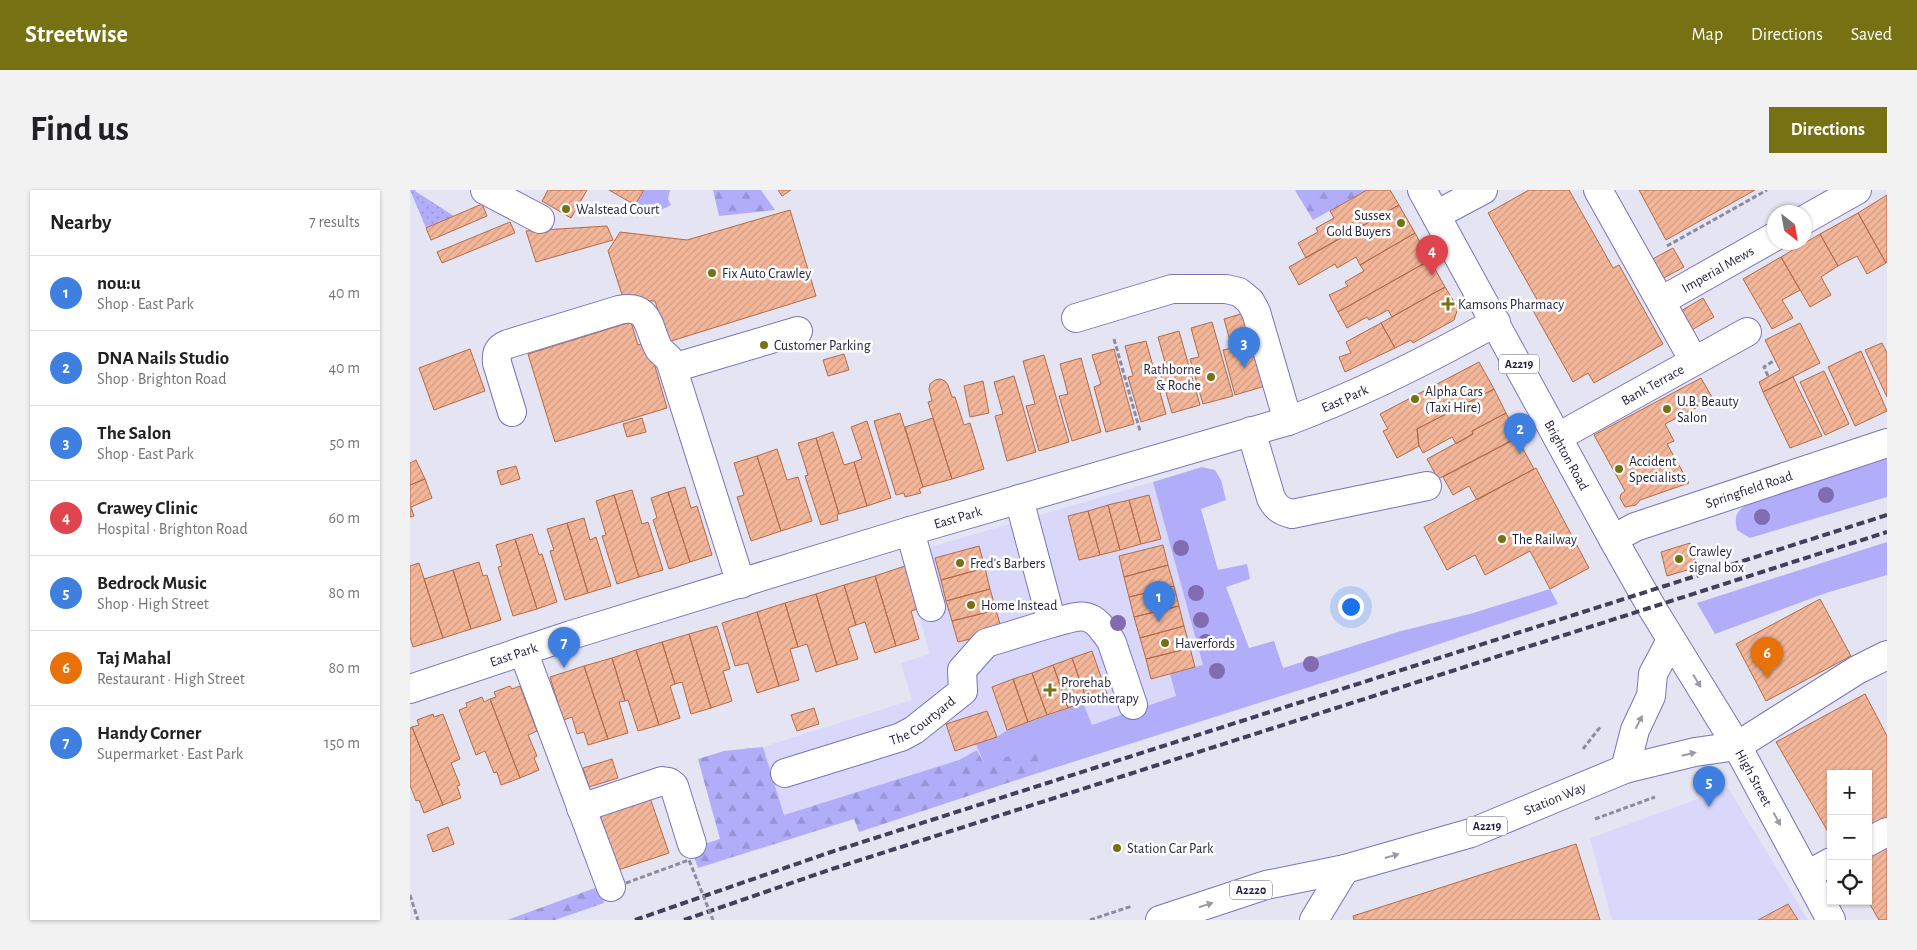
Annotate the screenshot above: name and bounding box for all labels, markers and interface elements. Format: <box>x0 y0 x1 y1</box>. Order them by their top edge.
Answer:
text: Streetwise <box>25 23 128 47</box>
text: Map <box>1692 26 1723 44</box>
text: Directions <box>1751 26 1823 44</box>
text: Saved <box>1851 26 1892 44</box>
button: Directions <box>1769 107 1887 153</box>
text: Find us <box>30 112 129 147</box>
marker: Walstead Court <box>560 203 572 215</box>
place label: Walstead Court <box>576 203 660 217</box>
north arrow <box>1767 205 1812 250</box>
place label: Sussex Gold Buyers <box>1327 209 1391 239</box>
text: Nearby <box>50 212 111 233</box>
text: 7 results <box>309 214 360 230</box>
marker: Sussex Gold Buyers <box>1395 217 1407 229</box>
pin: 4 <box>1416 235 1448 276</box>
street label: Imperial Mews <box>1680 244 1757 296</box>
marker: Fix Auto Crawley <box>706 267 718 279</box>
place label: Fix Auto Crawley <box>722 267 811 281</box>
text: nou:u <box>97 274 141 293</box>
text: 1 <box>63 285 69 301</box>
text: 40 m <box>328 285 360 301</box>
text: Shop · East Park <box>97 296 194 312</box>
marker: Kamsons Pharmacy <box>1442 298 1454 310</box>
place label: Kamsons Pharmacy <box>1458 298 1564 312</box>
pin: 3 <box>1228 327 1260 368</box>
marker: Customer Parking <box>758 339 770 351</box>
place label: Customer Parking <box>774 339 871 353</box>
text: DNA Nails Studio <box>97 349 229 368</box>
road number: A2219 <box>1499 354 1539 373</box>
text: 2 <box>62 360 70 376</box>
text: 40 m <box>328 360 360 376</box>
street label: Bank Terrace <box>1619 362 1687 408</box>
place label: Rathborne & Roche <box>1143 363 1201 393</box>
text: Shop · Brighton Road <box>97 371 227 387</box>
marker: Rathborne & Roche <box>1205 371 1217 383</box>
street label: East Park <box>1320 383 1371 415</box>
place label: Alpha Cars (Taxi Hire) <box>1425 385 1483 415</box>
marker: Alpha Cars (Taxi Hire) <box>1409 393 1421 405</box>
place label: U.B. Beauty Salon <box>1677 395 1739 425</box>
marker: U.B. Beauty Salon <box>1661 403 1673 415</box>
pin: 2 <box>1504 413 1536 454</box>
street label: Brighton Road <box>1541 418 1591 493</box>
text: The Salon <box>97 424 171 443</box>
text: 3 <box>63 435 69 451</box>
text: 50 m <box>329 435 360 451</box>
text: Shop · East Park <box>97 446 194 462</box>
place label: Accident Specialists <box>1629 455 1686 485</box>
marker: Accident Specialists <box>1613 463 1625 475</box>
street label: Springfield Road <box>1704 469 1794 511</box>
text: Crawey Clinic <box>97 499 198 518</box>
street label: East Park <box>932 504 984 532</box>
text: 4 <box>62 510 70 526</box>
text: 60 m <box>329 510 360 526</box>
text: Hospital · Brighton Road <box>97 521 248 537</box>
marker: The Railway <box>1496 533 1508 545</box>
place label: The Railway <box>1512 533 1577 547</box>
place label: Crawley signal box <box>1689 545 1744 575</box>
marker: Crawley signal box <box>1673 553 1685 565</box>
marker: Fred's Barbers <box>954 557 966 569</box>
place label: Fred's Barbers <box>970 557 1045 571</box>
text: Bedrock Music <box>97 574 207 593</box>
pin: 1 <box>1143 581 1175 622</box>
text: 5 <box>63 585 69 601</box>
text: 80 m <box>329 585 360 601</box>
your location <box>1338 594 1364 620</box>
text: Shop · High Street <box>97 596 209 612</box>
marker: Home Instead <box>965 599 977 611</box>
place label: Home Instead <box>981 599 1057 613</box>
pin: 7 <box>548 627 580 668</box>
marker: Haverfords <box>1159 637 1171 649</box>
place label: Haverfords <box>1175 637 1235 651</box>
pin: 6 <box>1751 637 1783 678</box>
street label: East Park <box>488 641 540 670</box>
text: Taj Mahal <box>97 649 171 668</box>
text: 6 <box>62 660 70 676</box>
text: 80 m <box>329 660 360 676</box>
text: Restaurant · High Street <box>97 671 245 687</box>
one-way arrow <box>1693 674 1702 687</box>
place label: Prorehab Physiotherapy <box>1061 676 1139 706</box>
marker: Prorehab Physiotherapy <box>1043 683 1057 697</box>
street label: The Courtyard <box>888 694 958 748</box>
one-way arrow <box>1635 715 1643 730</box>
text: Handy Corner <box>97 724 201 743</box>
text: 7 <box>63 735 69 751</box>
text: 150 m <box>324 735 360 751</box>
text: Supermarket · East Park <box>97 746 243 762</box>
street label: High Street <box>1732 747 1774 809</box>
one-way arrow <box>1682 750 1697 758</box>
pin: 5 <box>1693 766 1725 807</box>
map controls <box>1827 770 1872 905</box>
button: + <box>1827 770 1872 815</box>
street label: Station Way <box>1522 780 1588 818</box>
one-way arrow <box>1772 813 1781 826</box>
button: − <box>1827 815 1872 860</box>
road number: A2219 <box>1467 816 1507 836</box>
marker: Station Car Park <box>1111 842 1123 854</box>
place label: Station Car Park <box>1127 842 1214 856</box>
one-way arrow <box>1384 851 1399 859</box>
button: locate <box>1827 860 1872 905</box>
road number: A2220 <box>1230 880 1272 900</box>
one-way arrow <box>1199 901 1214 909</box>

